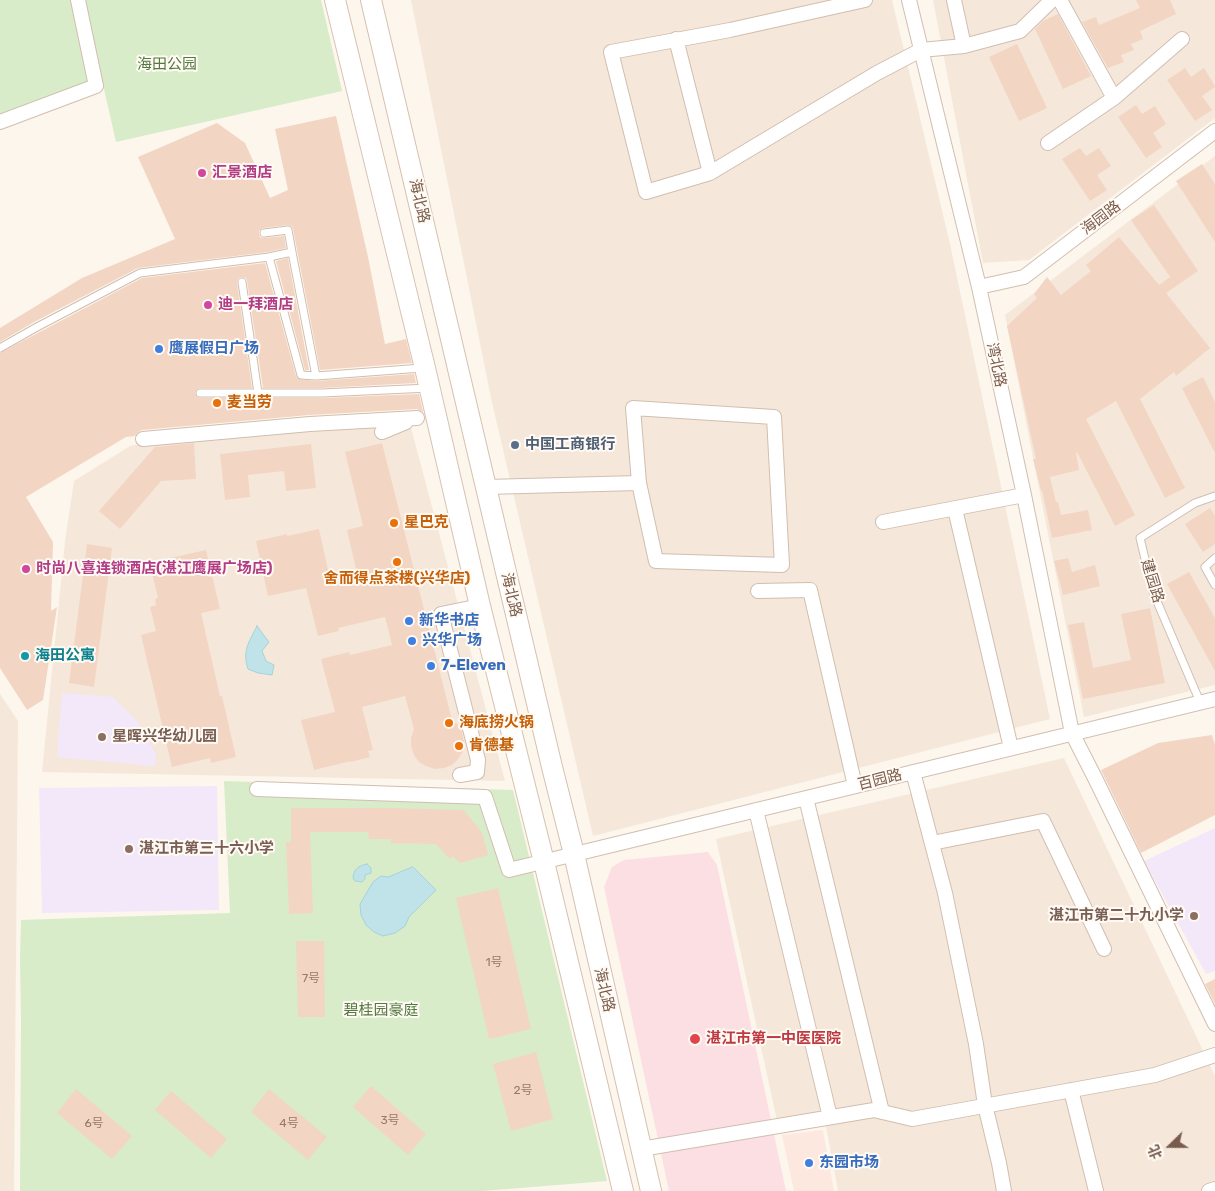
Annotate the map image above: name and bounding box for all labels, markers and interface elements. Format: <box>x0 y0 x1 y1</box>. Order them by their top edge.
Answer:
park label: 海田公园 <box>137 56 197 74</box>
place label: 汇景酒店 <box>212 164 272 182</box>
marker: 汇景酒店 <box>196 167 208 179</box>
street label: 海北路 <box>405 177 433 225</box>
street label: 海园路 <box>1078 197 1124 239</box>
place label: 迪一拜酒店 <box>218 296 293 314</box>
marker: 迪一拜酒店 <box>202 299 214 311</box>
place label: 鹰展假日广场 <box>169 340 259 358</box>
street label: 湾北路 <box>983 341 1009 389</box>
marker: 鹰展假日广场 <box>153 343 165 355</box>
place label: 麦当劳 <box>227 394 272 412</box>
marker: 麦当劳 <box>211 397 223 409</box>
place label: 中国工商银行 <box>525 436 615 454</box>
marker: 中国工商银行 <box>509 439 521 451</box>
place label: 星巴克 <box>404 514 449 532</box>
marker: 星巴克 <box>388 517 400 529</box>
marker: 舍而得点茶楼(兴华店) <box>391 556 403 568</box>
street label: 建园路 <box>1137 557 1167 605</box>
place label: 时尚八喜连锁酒店(湛江鹰展广场店) <box>36 560 273 578</box>
marker: 时尚八喜连锁酒店(湛江鹰展广场店) <box>20 563 32 575</box>
place label: 舍而得点茶楼(兴华店) <box>324 570 470 588</box>
street label: 海北路 <box>497 571 525 619</box>
place label: 新华书店 <box>419 612 479 630</box>
marker: 新华书店 <box>403 615 415 627</box>
place label: 兴华广场 <box>422 632 482 650</box>
marker: 兴华广场 <box>406 635 418 647</box>
place label: 海田公寓 <box>35 647 95 665</box>
marker: 海田公寓 <box>19 650 31 662</box>
place label: 7-Eleven <box>441 657 506 675</box>
marker: 7-Eleven <box>425 660 437 672</box>
place label: 海底捞火锅 <box>459 714 534 732</box>
marker: 海底捞火锅 <box>443 717 455 729</box>
place label: 星晖兴华幼儿园 <box>112 728 217 746</box>
marker: 星晖兴华幼儿园 <box>96 731 108 743</box>
place label: 肯德基 <box>469 737 514 755</box>
marker: 肯德基 <box>453 740 465 752</box>
street label: 百园路 <box>856 766 904 794</box>
place label: 湛江市第三十六小学 <box>139 840 274 858</box>
marker: 湛江市第三十六小学 <box>123 843 135 855</box>
place label: 湛江市第二十九小学 <box>1049 907 1184 925</box>
marker: 湛江市第二十九小学 <box>1188 910 1200 922</box>
house number: 1号 <box>485 956 503 970</box>
street label: 海北路 <box>590 966 618 1014</box>
house number: 7号 <box>302 972 320 986</box>
park label: 碧桂园豪庭 <box>344 1002 418 1020</box>
place label: 湛江市第一中医医院 <box>706 1030 841 1048</box>
marker: 湛江市第一中医医院 <box>688 1032 702 1046</box>
house number: 2号 <box>513 1084 533 1098</box>
house number: 3号 <box>380 1114 400 1128</box>
house number: 6号 <box>84 1117 104 1131</box>
house number: 4号 <box>279 1117 299 1131</box>
north arrow <box>1145 1121 1195 1171</box>
text: 北 <box>1145 1142 1166 1161</box>
place label: 东园市场 <box>819 1154 879 1172</box>
marker: 东园市场 <box>803 1157 815 1169</box>

